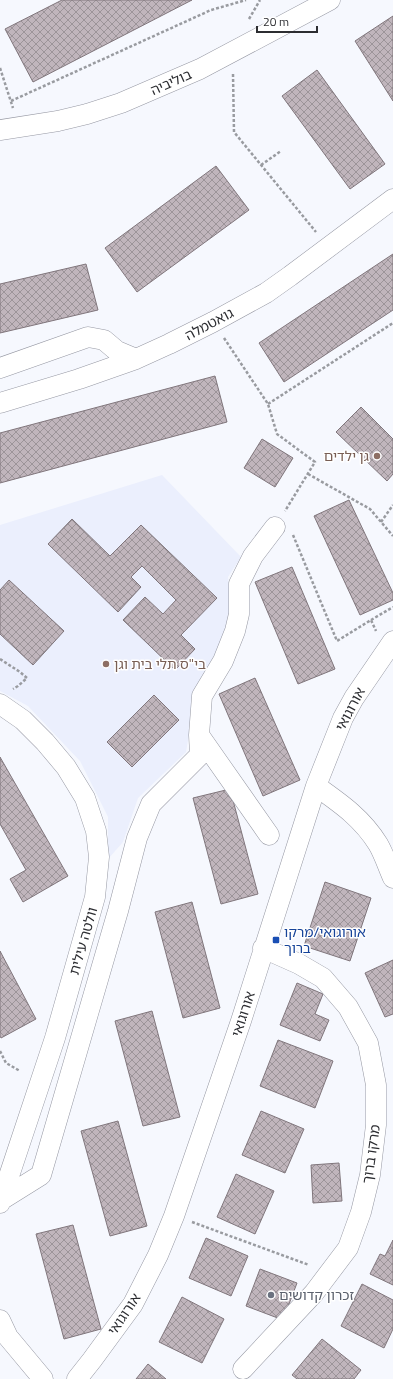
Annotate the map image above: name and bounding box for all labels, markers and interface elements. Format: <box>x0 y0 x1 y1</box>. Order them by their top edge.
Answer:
scale bar <box>257 8 317 34</box>
text: 20 m <box>263 12 289 31</box>
street label: בוליביה <box>147 63 195 100</box>
street label: גואטמלה <box>181 302 237 345</box>
place label: גן ילדים <box>324 445 369 466</box>
marker: גן ילדים <box>372 451 382 461</box>
place label: בי"ס תלי בית וגן <box>114 653 206 674</box>
marker: בי"ס תלי בית וגן <box>101 659 111 669</box>
street label: אורוגואי <box>329 683 370 734</box>
street label: וולטה עילית <box>63 905 102 977</box>
place label: אורוגואי/מרקו ברוך <box>284 921 366 958</box>
marker: אורוגואי/מרקו ברוך <box>271 935 281 945</box>
street label: אורוגואי <box>225 988 260 1039</box>
street label: מרקו ברוך <box>356 1123 385 1185</box>
place label: זכרון קדושים <box>279 1284 355 1305</box>
street label: אורוגואי <box>102 1288 145 1339</box>
marker: זכרון קדושים <box>266 1290 276 1300</box>

